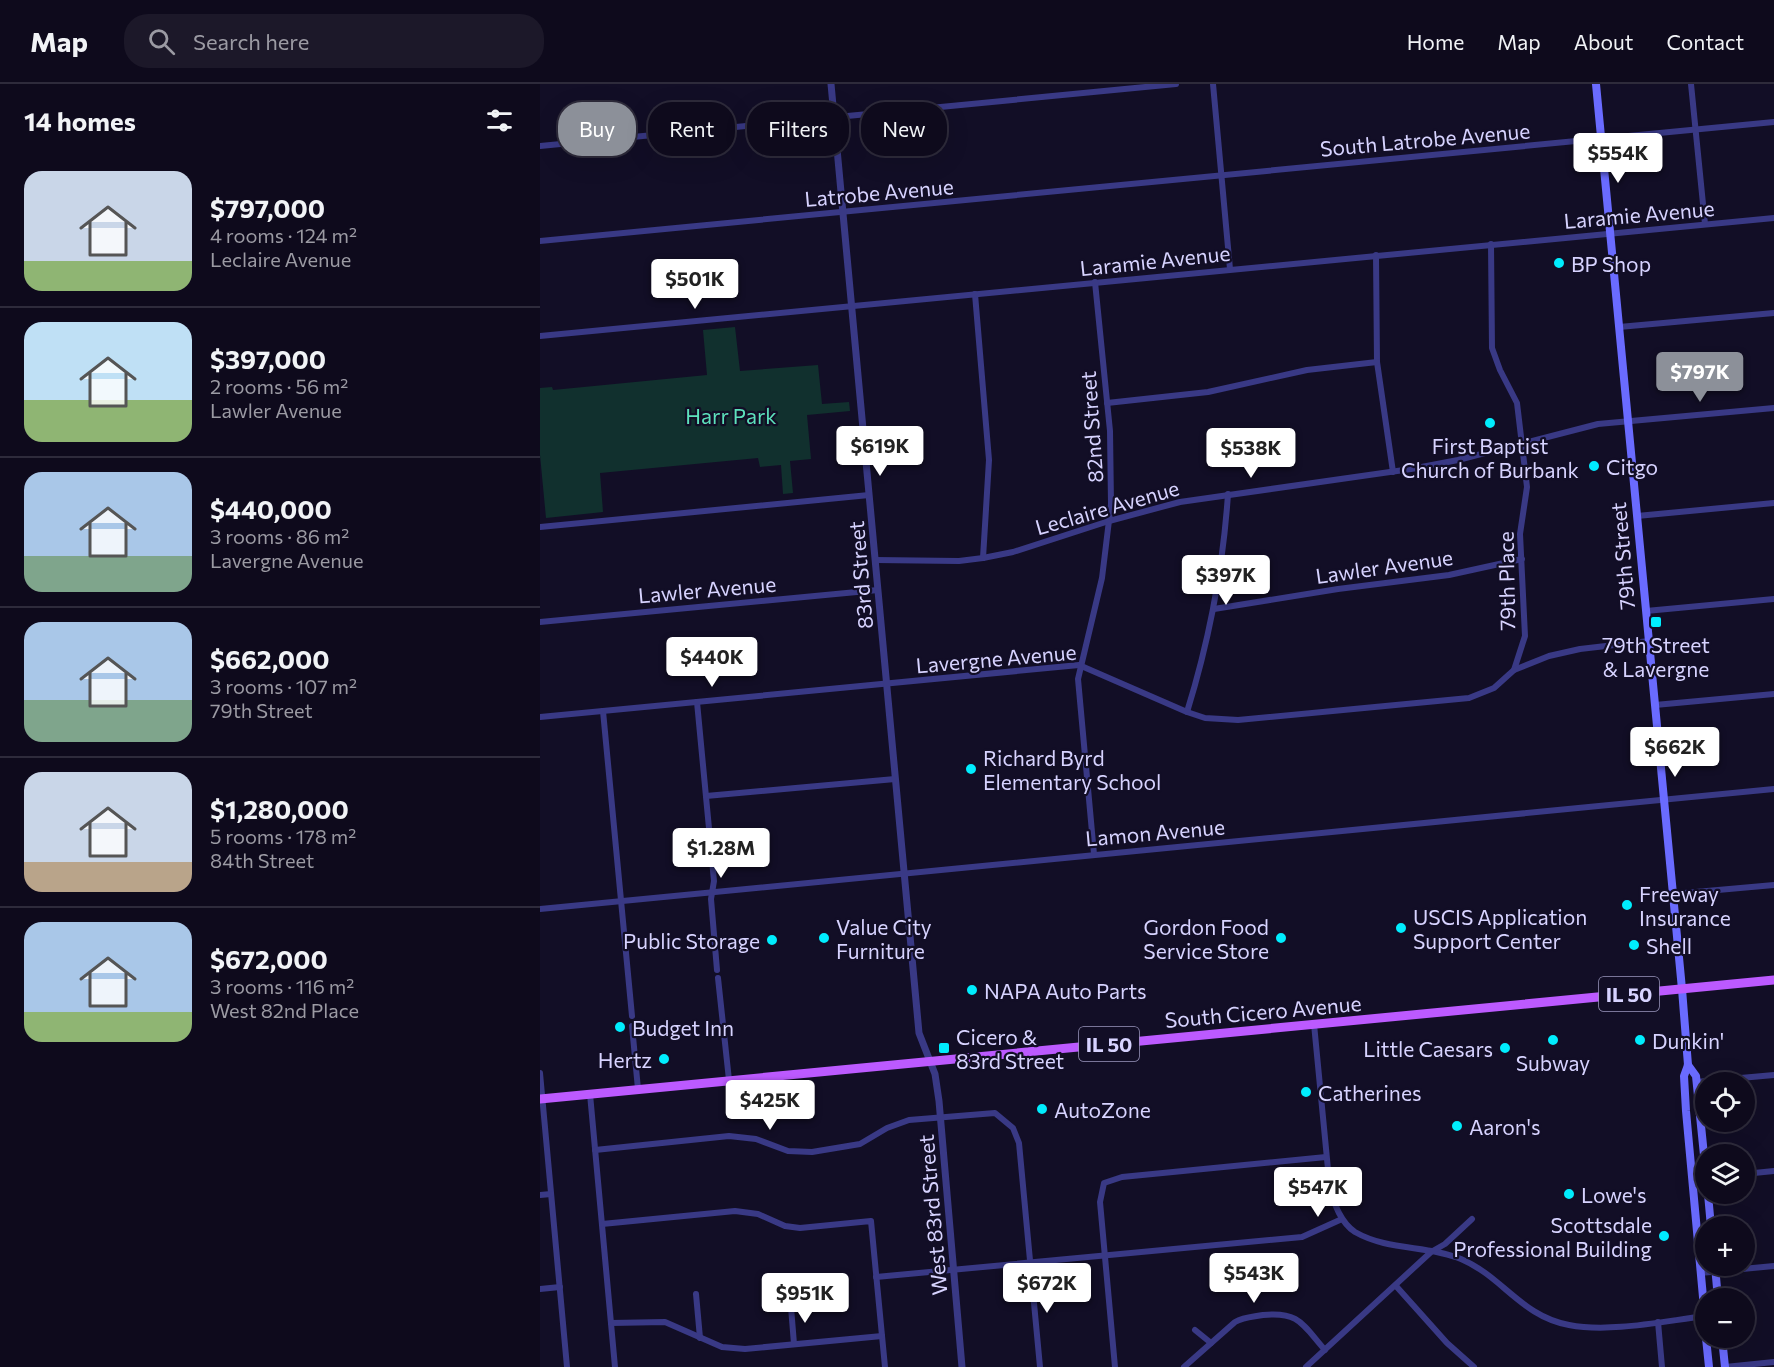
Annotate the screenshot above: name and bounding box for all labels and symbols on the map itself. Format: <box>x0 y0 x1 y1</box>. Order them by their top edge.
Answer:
street label: South Latrobe Avenue <box>1319 117 1531 161</box>
pin: $554K <box>1576 133 1660 184</box>
street label: Latrobe Avenue <box>803 173 955 211</box>
street label: Laramie Avenue <box>1563 195 1715 233</box>
street label: Laramie Avenue <box>1079 240 1231 280</box>
place label: BP Shop <box>1571 251 1651 276</box>
marker: BP Shop <box>1552 256 1566 270</box>
pin: $501K <box>653 259 737 310</box>
pin: $797K <box>1658 352 1742 403</box>
street label: 82nd Street <box>1075 370 1107 484</box>
park label: Harr Park <box>685 403 777 428</box>
marker: First Baptist Church of Burbank <box>1483 416 1497 430</box>
pin: $619K <box>838 426 922 477</box>
pin: $538K <box>1209 428 1293 479</box>
place label: First Baptist Church of Burbank <box>1401 433 1579 482</box>
place label: Citgo <box>1606 454 1658 479</box>
marker: Citgo <box>1587 459 1601 473</box>
street label: Leclaire Avenue <box>1032 475 1182 539</box>
street label: 79th Street <box>1605 501 1639 611</box>
street label: 83rd Street <box>843 520 877 630</box>
street label: 79th Place <box>1493 531 1519 631</box>
street label: Lawler Avenue <box>1314 544 1454 588</box>
pin: $397K <box>1184 555 1268 606</box>
street label: Lawler Avenue <box>637 571 777 607</box>
marker: 79th Street & Lavergne <box>1649 615 1663 629</box>
place label: 79th Street & Lavergne <box>1602 632 1710 681</box>
pin: $440K <box>670 637 754 688</box>
street label: Lavergne Avenue <box>915 639 1077 677</box>
pin: $662K <box>1633 727 1717 778</box>
place label: Richard Byrd Elementary School <box>983 745 1161 794</box>
marker: Richard Byrd Elementary School <box>964 762 978 776</box>
street label: Lamon Avenue <box>1084 813 1226 851</box>
pin: $1.28M <box>672 828 770 879</box>
place label: Freeway Insurance <box>1639 881 1731 930</box>
marker: Freeway Insurance <box>1620 898 1634 912</box>
place label: USCIS Application Support Center <box>1413 904 1587 953</box>
place label: Value City Furniture <box>836 914 932 963</box>
place label: Gordon Food Service Store <box>1143 914 1269 963</box>
marker: USCIS Application Support Center <box>1394 921 1408 935</box>
place label: Public Storage <box>623 928 760 953</box>
marker: Value City Furniture <box>817 931 831 945</box>
marker: Gordon Food Service Store <box>1274 931 1288 945</box>
marker: Public Storage <box>765 933 779 947</box>
place label: Shell <box>1646 933 1692 958</box>
marker: Shell <box>1627 938 1641 952</box>
road number: IL 50 <box>1599 977 1659 1011</box>
place label: NAPA Auto Parts <box>984 978 1147 1003</box>
marker: NAPA Auto Parts <box>965 983 979 997</box>
street label: South Cicero Avenue <box>1164 990 1362 1032</box>
place label: Budget Inn <box>632 1015 734 1040</box>
marker: Budget Inn <box>613 1020 627 1034</box>
place label: Cicero & 83rd Street <box>956 1024 1064 1073</box>
road number: IL 50 <box>1079 1027 1139 1061</box>
place label: Dunkin' <box>1652 1028 1724 1053</box>
marker: Subway <box>1546 1033 1560 1047</box>
marker: Dunkin' <box>1633 1033 1647 1047</box>
place label: Little Caesars <box>1363 1036 1493 1061</box>
marker: Cicero & 83rd Street <box>937 1041 951 1055</box>
marker: Little Caesars <box>1498 1041 1512 1055</box>
place label: Hertz <box>598 1047 652 1072</box>
place label: Subway <box>1516 1050 1590 1075</box>
marker: Hertz <box>657 1052 671 1066</box>
pin: $425K <box>728 1080 812 1131</box>
place label: Catherines <box>1318 1080 1422 1105</box>
marker: Catherines <box>1299 1085 1313 1099</box>
place label: AutoZone <box>1054 1097 1151 1122</box>
marker: AutoZone <box>1035 1102 1049 1116</box>
place label: Aaron's <box>1469 1114 1541 1139</box>
marker: Aaron's <box>1450 1119 1464 1133</box>
street label: West 83rd Street <box>913 1134 951 1296</box>
pin: $547K <box>1276 1167 1360 1218</box>
place label: Lowe's <box>1581 1182 1647 1207</box>
marker: Lowe's <box>1562 1187 1576 1201</box>
place label: Scottsdale Professional Building <box>1453 1212 1652 1261</box>
marker: Scottsdale Professional Building <box>1657 1229 1671 1243</box>
pin: $543K <box>1212 1253 1296 1304</box>
pin: $672K <box>1005 1263 1089 1314</box>
pin: $951K <box>763 1273 847 1324</box>

